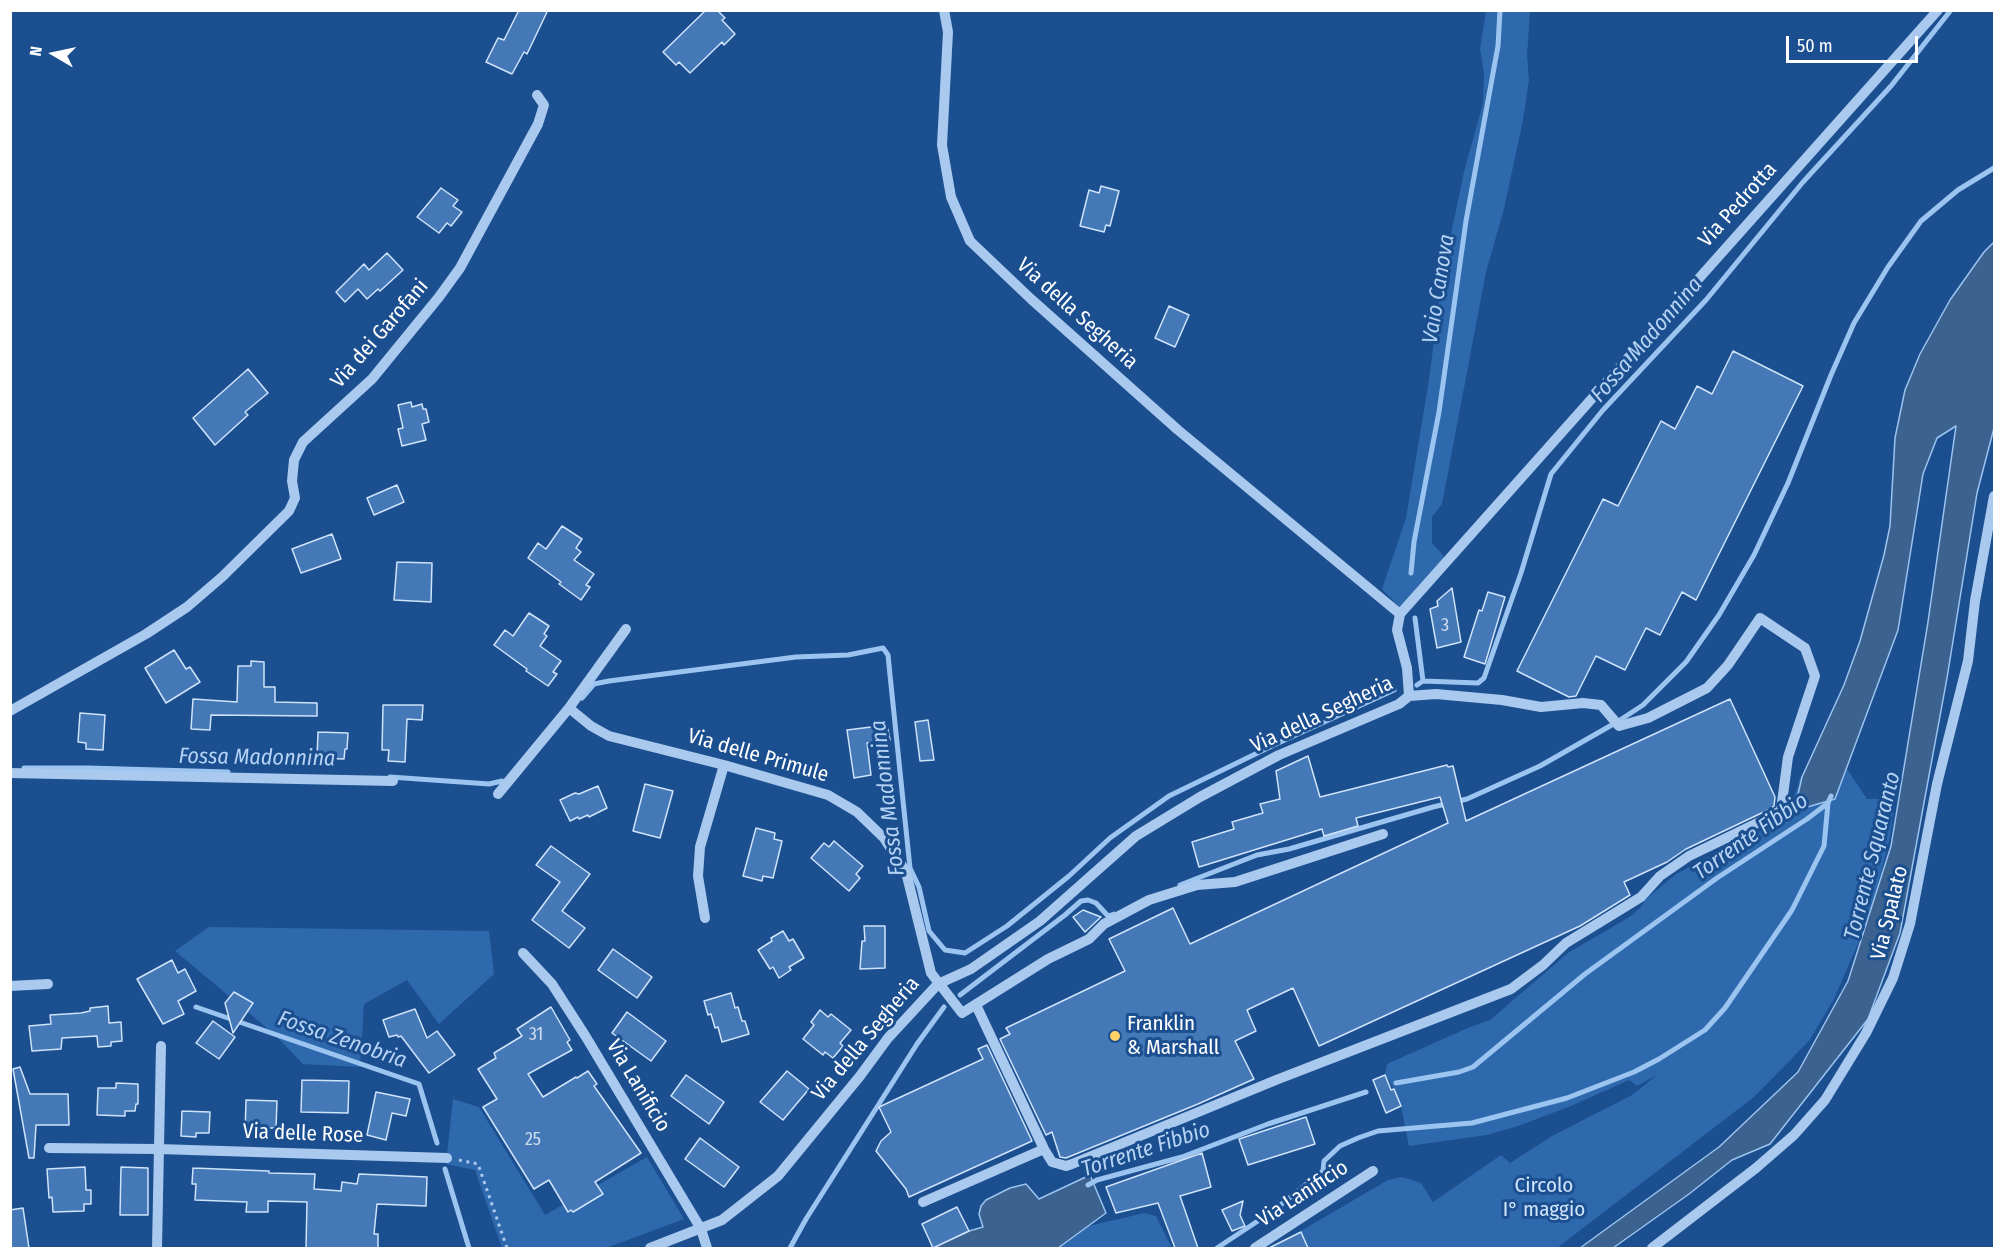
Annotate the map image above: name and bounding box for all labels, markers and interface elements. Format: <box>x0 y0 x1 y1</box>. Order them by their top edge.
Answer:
north arrow <box>24 24 84 84</box>
scale bar <box>1789 24 1921 62</box>
text: 50 m <box>1797 35 1833 57</box>
text: N <box>26 45 46 57</box>
street label: Via Pedrotta <box>1694 158 1782 252</box>
water label: Vaio Canova <box>1417 233 1461 345</box>
street label: Via della Segheria <box>1011 253 1143 375</box>
water label: Fossa Madonnina <box>1586 272 1708 408</box>
street label: Via dei Garofani <box>326 274 434 394</box>
house number: 3 <box>1441 615 1449 637</box>
street label: Via della Segheria <box>1247 671 1397 759</box>
water label: Fossa Madonnina <box>865 719 911 877</box>
street label: Via delle Primule <box>685 724 831 788</box>
water label: Fossa Madonnina <box>178 743 336 773</box>
water label: Torrente Squaranto <box>1839 769 1907 943</box>
water label: Torrente Fibbio <box>1689 788 1813 886</box>
street label: Via Spalato <box>1866 863 1914 963</box>
street label: Via della Segheria <box>807 972 925 1106</box>
water label: Fossa Zenobria <box>274 1006 410 1074</box>
place label: Franklin & Marshall <box>1127 1011 1219 1061</box>
house number: 31 <box>529 1024 543 1046</box>
marker: Franklin & Marshall <box>1108 1029 1122 1043</box>
street label: Via Lanificio <box>601 1035 675 1137</box>
water label: Torrente Fibbio <box>1078 1117 1214 1183</box>
street label: Via delle Rose <box>242 1119 364 1149</box>
house number: 25 <box>525 1129 541 1151</box>
street label: Via Lanificio <box>1253 1155 1353 1233</box>
park label: Circolo I° maggio <box>1503 1173 1585 1223</box>

